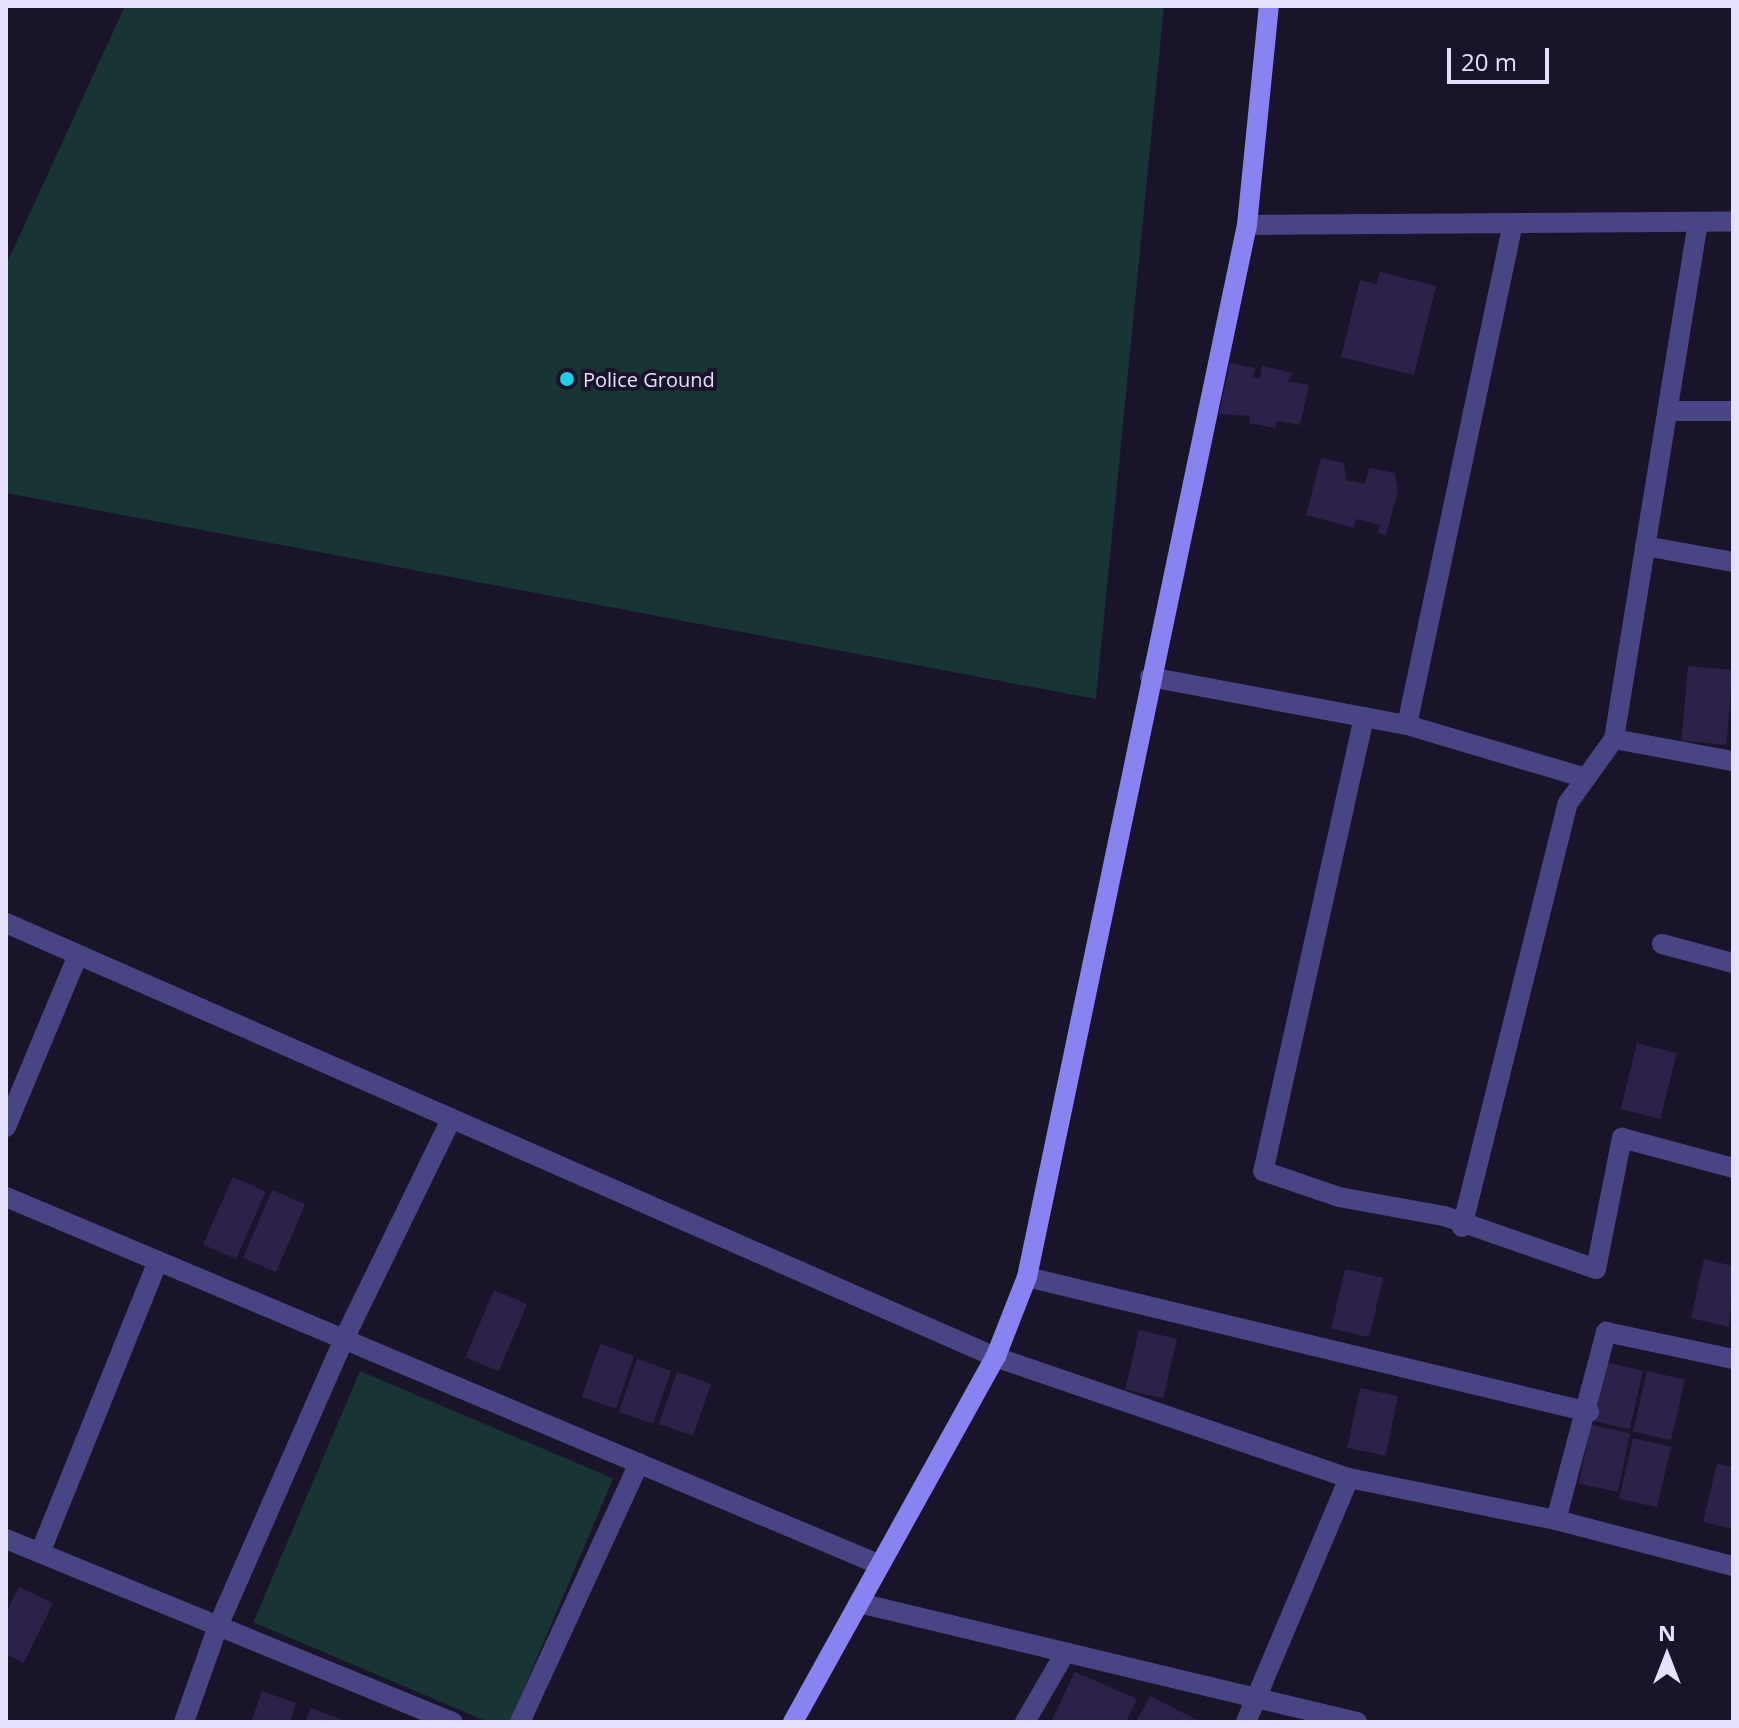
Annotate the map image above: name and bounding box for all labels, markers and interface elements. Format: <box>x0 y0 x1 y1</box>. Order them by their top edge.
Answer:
scale bar <box>1451 32 1553 82</box>
text: 20 m <box>1461 45 1517 78</box>
place label: Police Ground <box>583 367 715 391</box>
marker: Police Ground <box>558 370 576 388</box>
north arrow <box>1627 1616 1707 1696</box>
text: N <box>1658 1617 1676 1647</box>

